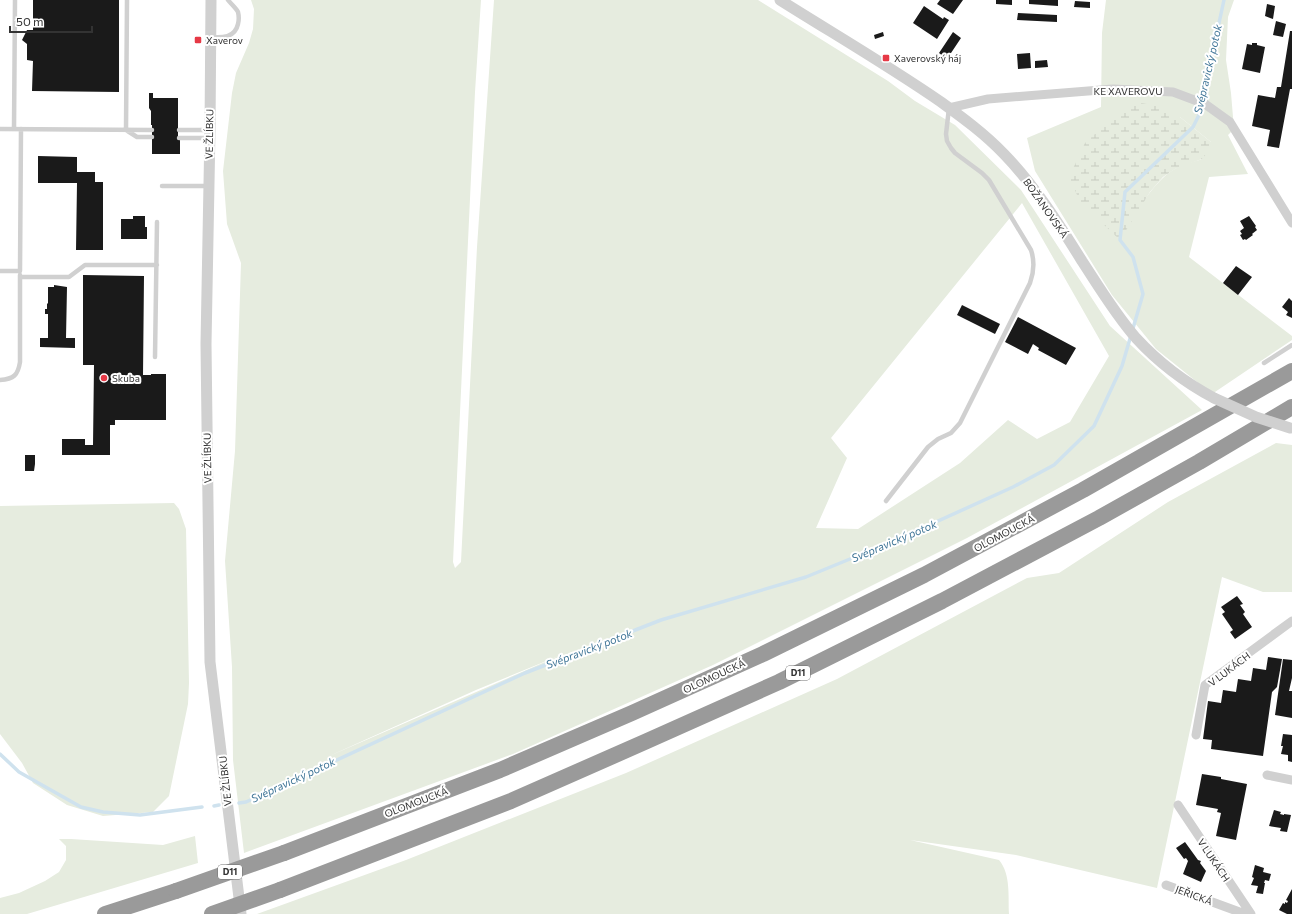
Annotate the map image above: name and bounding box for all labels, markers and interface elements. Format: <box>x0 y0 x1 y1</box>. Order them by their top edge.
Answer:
scale bar <box>10 8 92 34</box>
text: 50 m <box>16 14 44 28</box>
water label: Svépravický potok <box>1191 22 1224 115</box>
place label: Xaverov <box>206 34 243 46</box>
marker: Xaverov <box>193 35 203 45</box>
place label: Xaverovský háj <box>894 52 961 64</box>
marker: Xaverovský háj <box>881 53 891 63</box>
street label: KE XAVEROVU <box>1094 85 1163 97</box>
street label: VE ŽLÍBKU <box>203 109 215 159</box>
street label: BOŽANOVSKÁ <box>1021 176 1071 240</box>
place label: Skuba <box>112 372 140 384</box>
marker: Skuba <box>99 373 109 383</box>
street label: VE ŽLÍBKU <box>201 433 213 483</box>
street label: OLOMOUCKÁ <box>972 512 1036 554</box>
water label: Svépravický potok <box>849 516 939 564</box>
water label: Svépravický potok <box>544 626 635 671</box>
street label: V LUKÁCH <box>1206 649 1252 689</box>
street label: OLOMOUCKÁ <box>681 656 747 696</box>
road number: D11 <box>786 666 810 680</box>
water label: Svépravický potok <box>249 754 338 805</box>
street label: VE ŽLÍBKU <box>216 755 234 807</box>
street label: OLOMOUCKÁ <box>383 784 450 820</box>
street label: V LUKÁCH <box>1195 836 1233 884</box>
road number: D11 <box>218 865 242 879</box>
street label: JEŘICKÁ <box>1174 883 1214 907</box>

